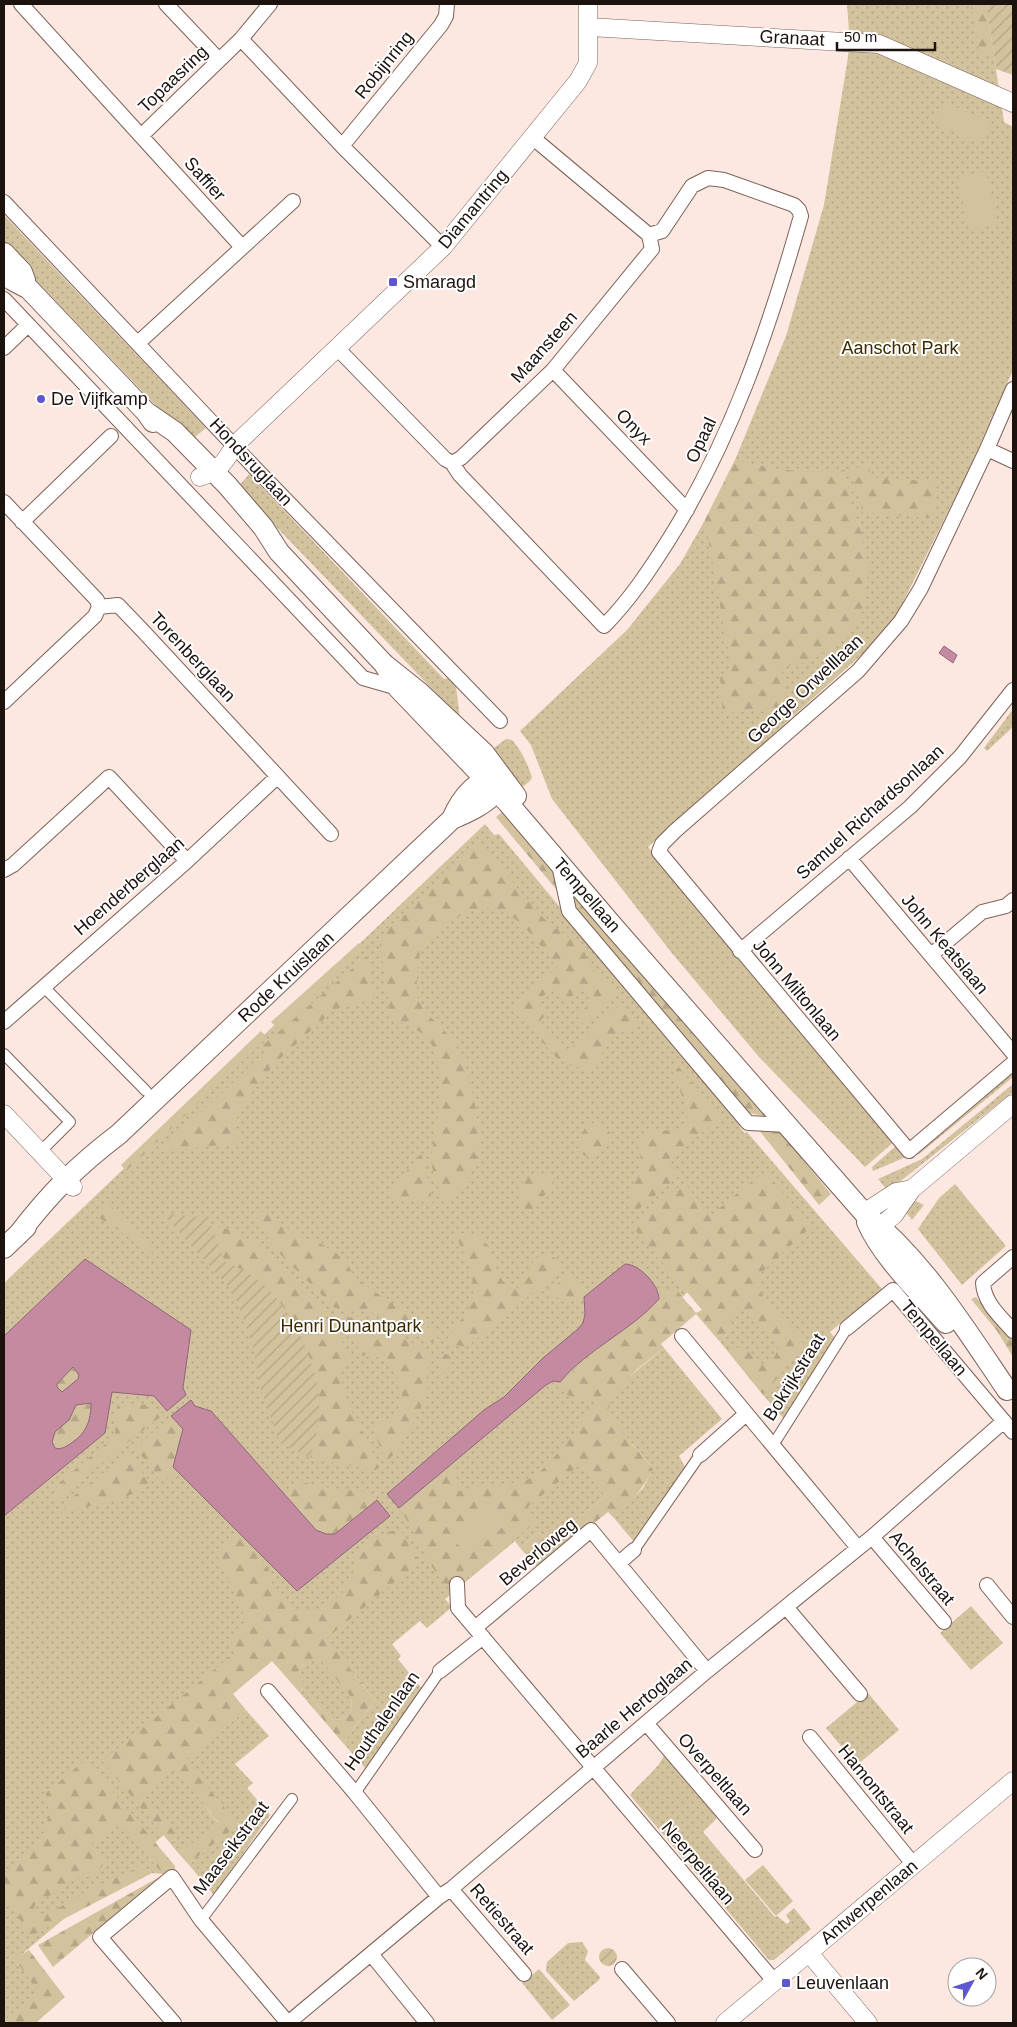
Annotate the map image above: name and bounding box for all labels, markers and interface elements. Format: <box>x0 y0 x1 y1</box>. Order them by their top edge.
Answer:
scale bar <box>837 20 934 52</box>
street label: Granaat <box>759 26 825 50</box>
street label: Robijnring <box>351 27 417 103</box>
text: 50 m <box>844 28 877 45</box>
street label: Topaasring <box>134 41 212 117</box>
street label: Saffier <box>180 153 230 205</box>
street label: Diamantring <box>434 165 512 253</box>
place label: Smaragd <box>403 272 476 292</box>
marker: Smaragd <box>387 276 399 288</box>
street label: Maansteen <box>507 307 581 387</box>
park label: Aanschot Park <box>841 338 960 358</box>
place label: De Vijfkamp <box>51 389 148 409</box>
marker: De Vijfkamp <box>35 393 47 405</box>
street label: Onyx <box>612 405 656 449</box>
street label: Hondsruglaan <box>205 414 297 510</box>
street label: Opaal <box>682 414 720 466</box>
street label: Torenberglaan <box>146 608 240 706</box>
street label: George Orwelllaan <box>743 631 867 747</box>
street label: Samuel Richardsonlaan <box>792 741 948 883</box>
street label: Hoenderberglaan <box>70 833 188 939</box>
street label: Tempellaan <box>549 854 625 936</box>
street label: John Keatslaan <box>897 890 993 998</box>
street label: Rode Kruislaan <box>234 928 338 1026</box>
street label: John Miltonlaan <box>749 935 845 1045</box>
street label: Tempellaan <box>897 1296 971 1380</box>
park label: Henri Dunantpark <box>280 1316 423 1336</box>
street label: Bokrijkstraat <box>759 1330 829 1424</box>
street label: Beverloweg <box>496 1514 580 1590</box>
street label: Achelstraat <box>885 1527 959 1609</box>
street label: Baarle Hertoglaan <box>572 1654 696 1762</box>
street label: Houthalenlaan <box>341 1668 423 1774</box>
street label: Overpeltlaan <box>674 1729 756 1819</box>
street label: Hamontstraat <box>834 1741 918 1837</box>
street label: Maaseikstraat <box>189 1797 273 1899</box>
street label: Neerpeltlaan <box>658 1817 738 1909</box>
street label: Antwerpenlaan <box>817 1856 921 1948</box>
street label: Retiestraat <box>466 1880 538 1958</box>
north arrow <box>947 1957 997 2007</box>
text: N <box>973 1965 991 1983</box>
place label: Leuvenlaan <box>796 1973 889 1993</box>
marker: Leuvenlaan <box>780 1977 792 1989</box>

